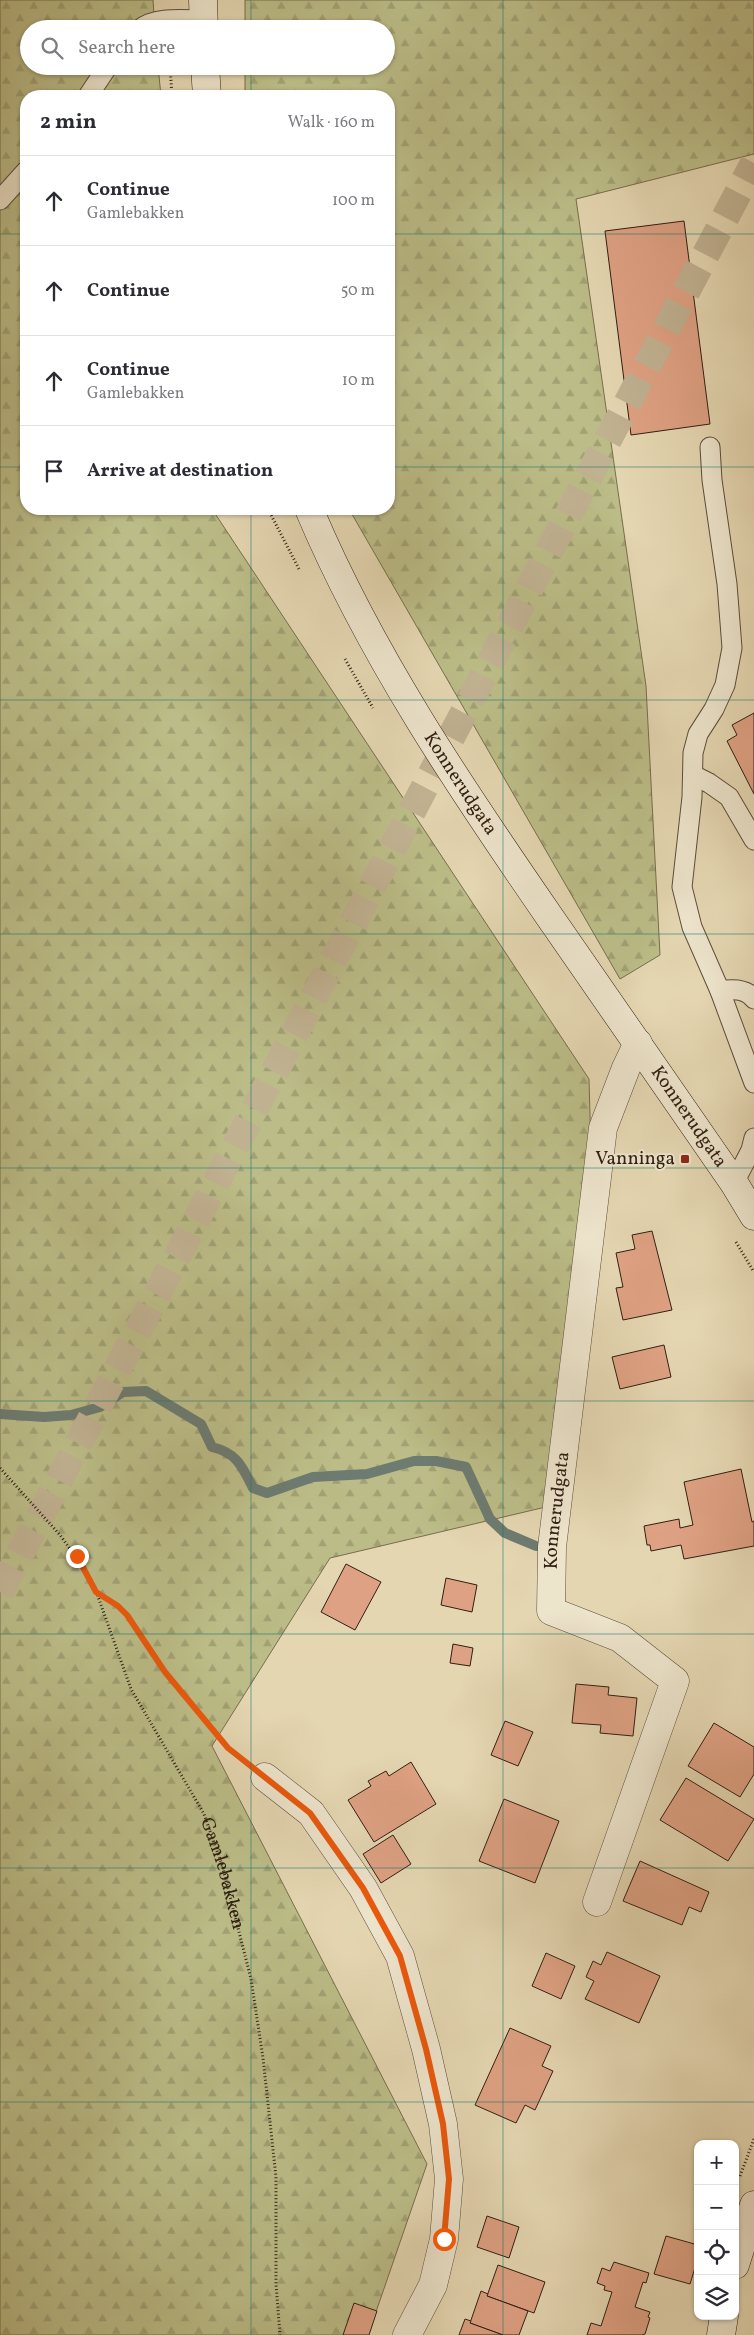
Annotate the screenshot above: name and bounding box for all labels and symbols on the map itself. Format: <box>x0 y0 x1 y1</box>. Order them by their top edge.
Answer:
street label: Konnerudgata <box>417 727 503 841</box>
street label: Konnerudgata <box>644 1061 733 1173</box>
place label: Vanninga <box>595 1146 675 1172</box>
marker: Vanninga <box>679 1153 691 1165</box>
street label: Konnerudgata <box>539 1450 576 1570</box>
route end <box>66 1545 89 1568</box>
street label: Gamlebakken <box>193 1814 251 1932</box>
route start <box>433 2228 456 2251</box>

